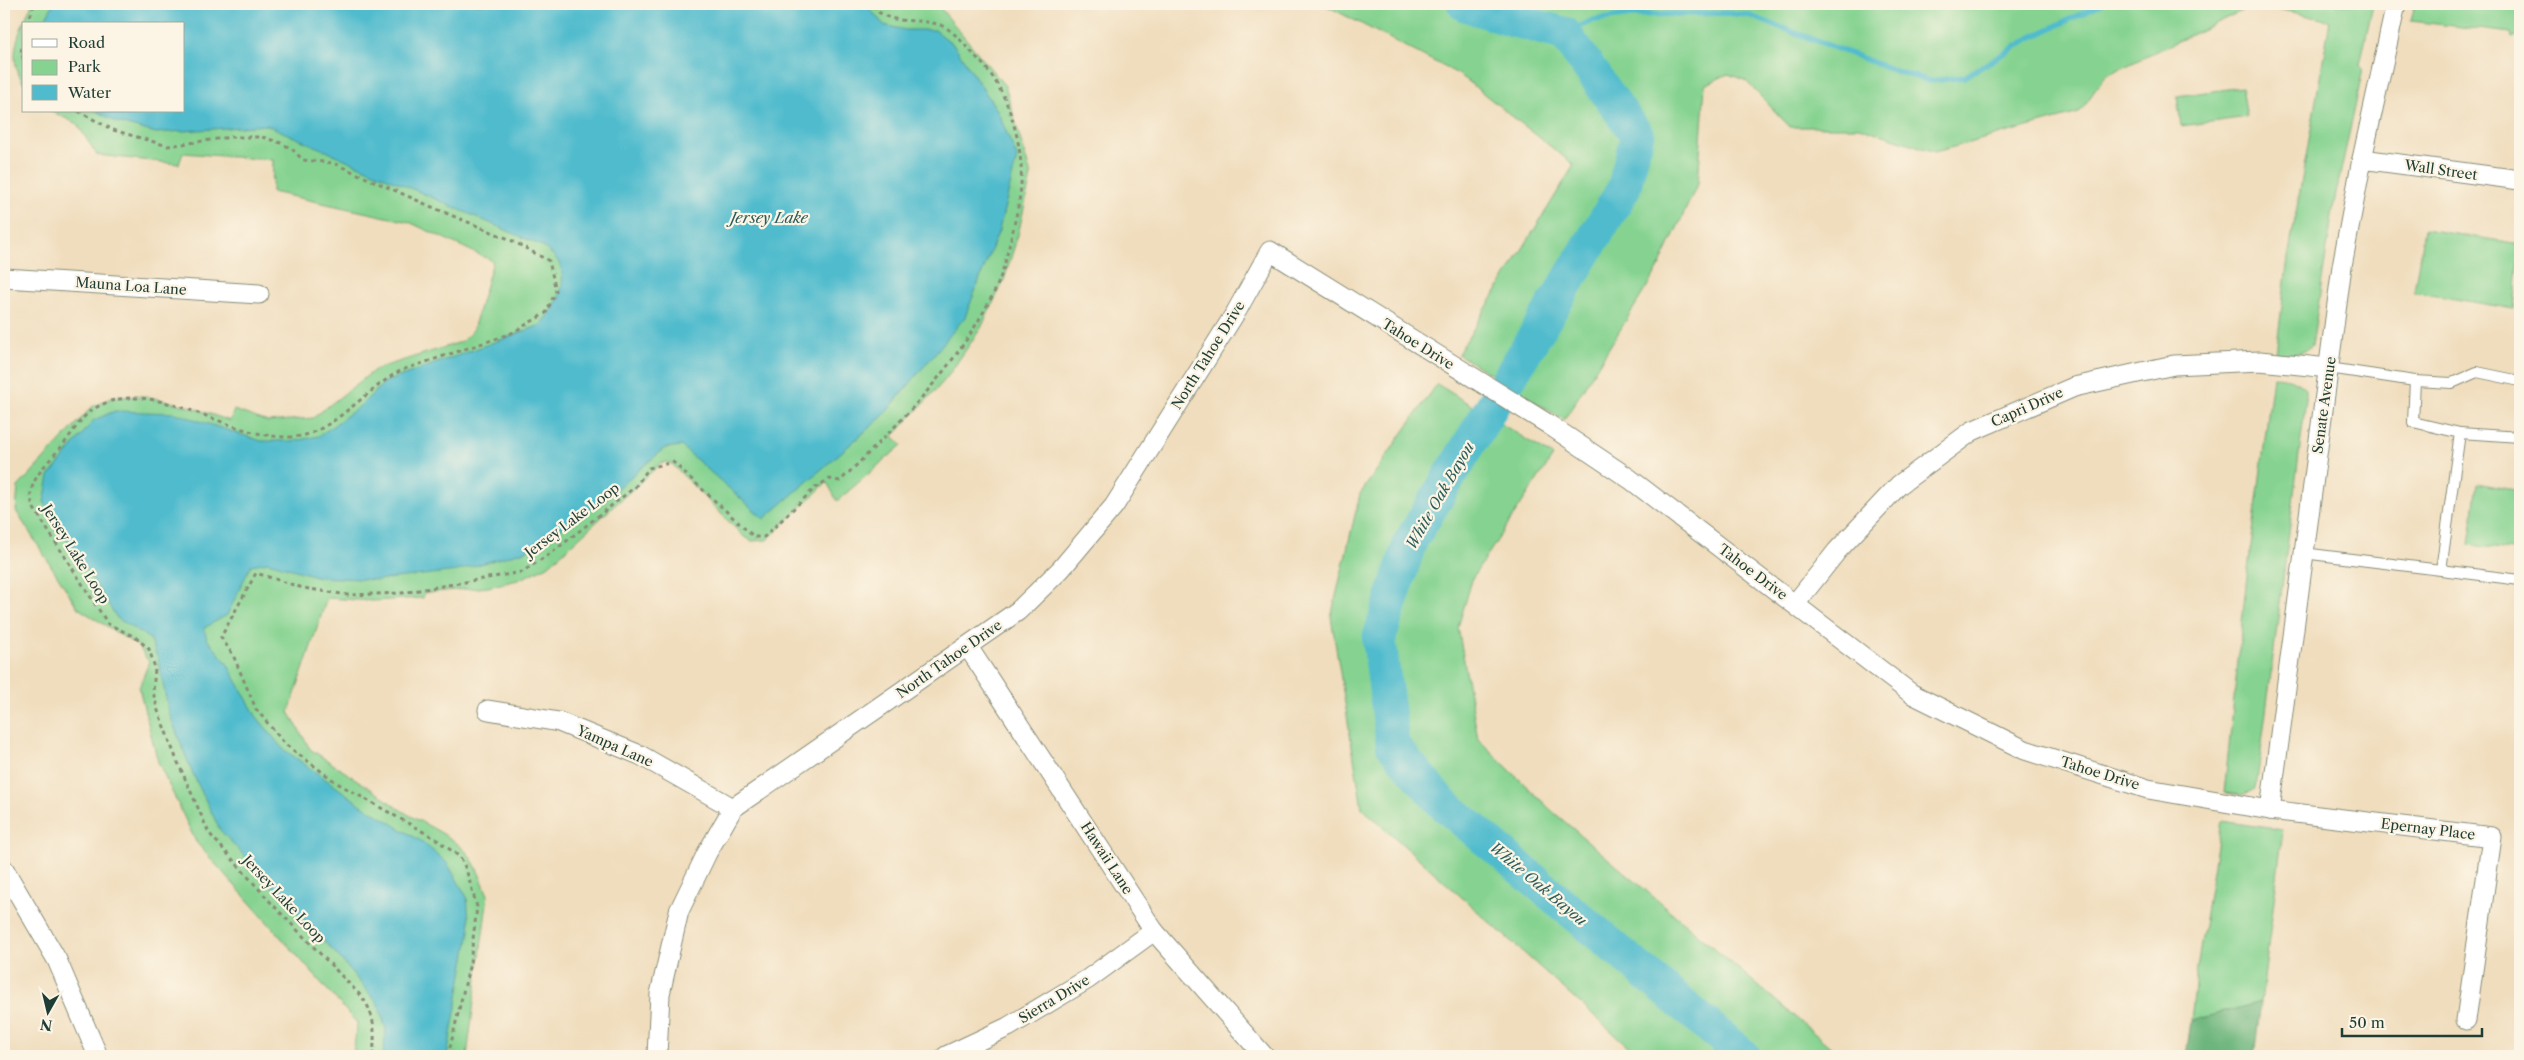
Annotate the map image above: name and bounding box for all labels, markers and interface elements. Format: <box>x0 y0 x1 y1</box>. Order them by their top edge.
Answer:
legend <box>22 22 185 112</box>
text: Road <box>68 33 105 52</box>
text: Park <box>68 57 102 76</box>
text: Water <box>67 83 112 102</box>
street label: Wall Street <box>2403 156 2479 184</box>
water label: Jersey Lake <box>726 208 809 227</box>
street label: Mauna Loa Lane <box>75 273 187 299</box>
street label: North Tahoe Drive <box>1167 297 1249 413</box>
street label: Tahoe Drive <box>1379 315 1458 373</box>
street label: Senate Avenue <box>2308 355 2340 455</box>
street label: Capri Drive <box>1988 383 2066 431</box>
water label: White Oak Bayou <box>1401 438 1478 553</box>
street label: Jersey Lake Loop <box>520 479 623 563</box>
street label: Jersey Lake Loop <box>37 499 114 607</box>
street label: Tahoe Drive <box>1715 540 1791 604</box>
street label: North Tahoe Drive <box>893 616 1005 702</box>
street label: Yampa Lane <box>573 721 656 771</box>
street label: Tahoe Drive <box>2058 752 2142 794</box>
street label: Epernay Place <box>2380 814 2476 844</box>
street label: Hawaii Lane <box>1077 818 1137 898</box>
water label: White Oak Bayou <box>1486 838 1591 930</box>
street label: Jersey Lake Loop <box>237 850 329 947</box>
street label: Sierra Drive <box>1015 971 1093 1027</box>
north arrow <box>22 988 72 1038</box>
scale bar <box>2342 1005 2482 1037</box>
text: 50 m <box>2349 1013 2385 1032</box>
text: N <box>39 1015 53 1035</box>

